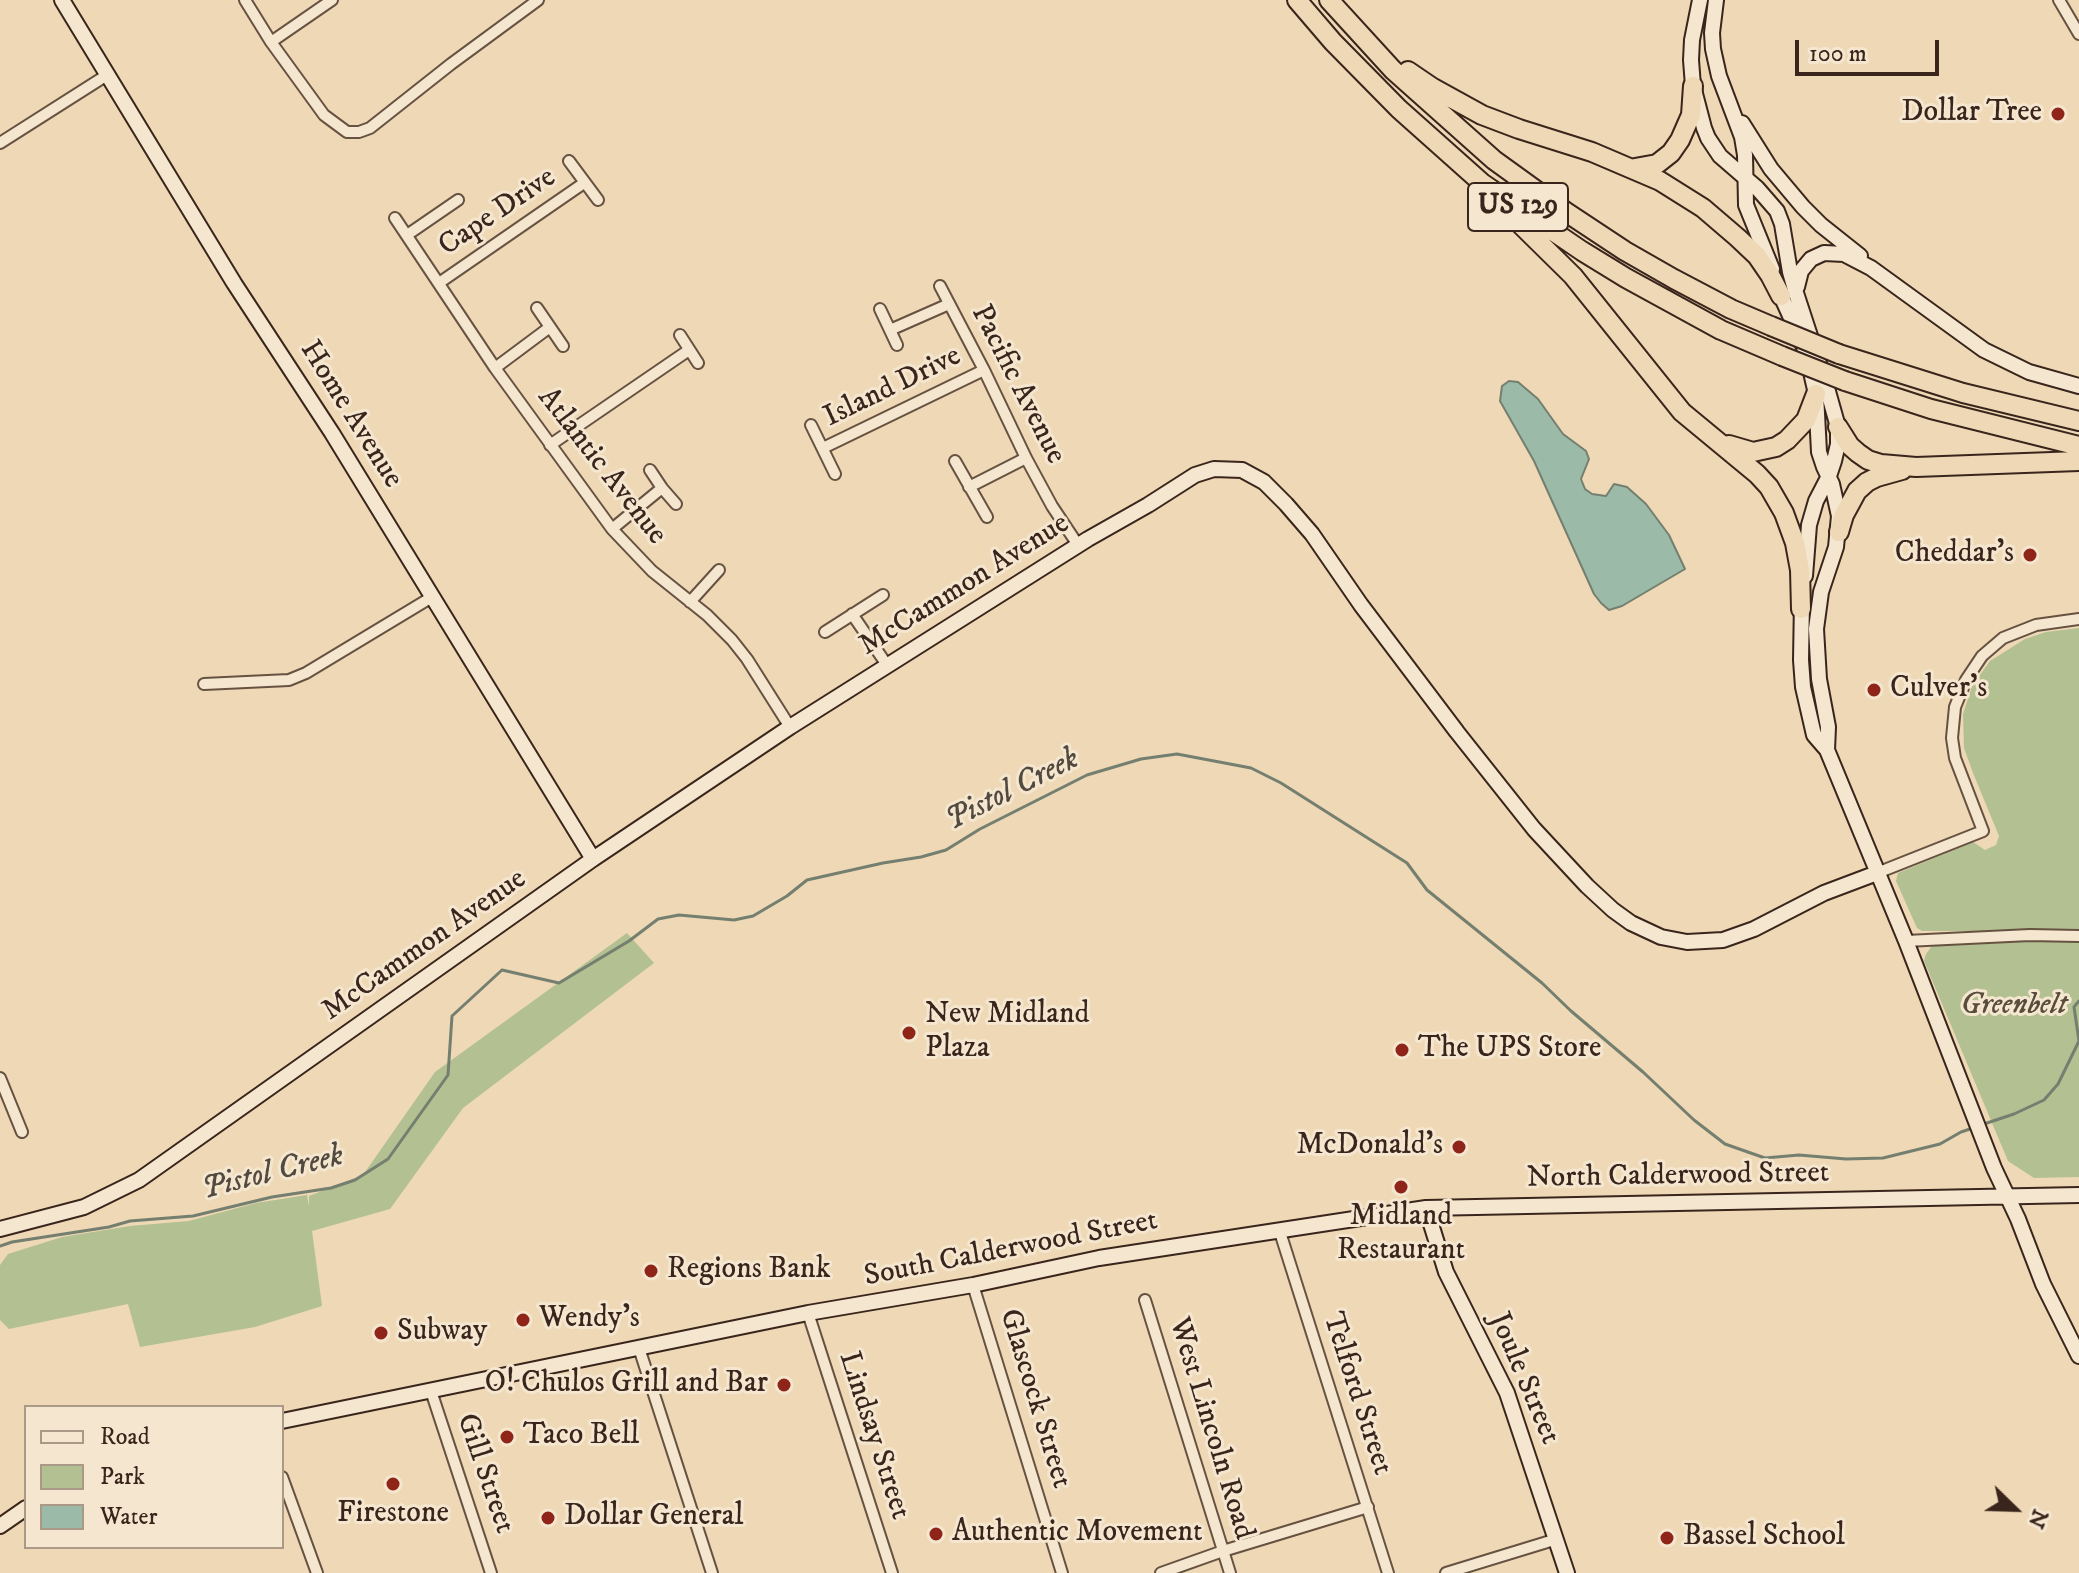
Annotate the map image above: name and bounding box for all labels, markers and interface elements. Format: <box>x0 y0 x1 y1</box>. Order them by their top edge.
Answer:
scale bar <box>1799 24 1943 74</box>
text: 100 m <box>1809 39 1867 69</box>
place label: Dollar Tree <box>1901 96 2042 132</box>
marker: Dollar Tree <box>2049 105 2067 123</box>
street label: Cape Drive <box>433 161 563 265</box>
road number: US 129 <box>1468 183 1568 231</box>
street label: Pacific Avenue <box>962 299 1072 471</box>
street label: Home Avenue <box>290 335 410 495</box>
street label: Island Drive <box>819 339 967 437</box>
street label: Atlantic Avenue <box>529 381 673 553</box>
street label: McCammon Avenue <box>853 507 1077 665</box>
place label: Cheddar's <box>1895 537 2014 573</box>
marker: Cheddar's <box>2021 546 2039 564</box>
place label: Culver's <box>1890 672 1987 708</box>
marker: Culver's <box>1865 681 1883 699</box>
water label: Pistol Creek <box>940 741 1086 841</box>
street label: McCammon Avenue <box>316 862 534 1030</box>
park label: Greenbelt <box>1961 989 2067 1025</box>
place label: New Midland Plaza <box>925 998 1089 1068</box>
marker: New Midland Plaza <box>900 1024 918 1042</box>
place label: The UPS Store <box>1418 1032 1601 1068</box>
marker: The UPS Store <box>1393 1041 1411 1059</box>
place label: McDonald's <box>1296 1129 1443 1165</box>
water label: Pistol Creek <box>198 1138 348 1210</box>
marker: McDonald's <box>1450 1138 1468 1156</box>
street label: North Calderwood Street <box>1526 1156 1830 1198</box>
marker: Midland Restaurant <box>1392 1178 1410 1196</box>
place label: Midland Restaurant <box>1337 1200 1465 1270</box>
street label: South Calderwood Street <box>861 1204 1161 1296</box>
place label: Regions Bank <box>667 1253 831 1289</box>
marker: Regions Bank <box>642 1262 660 1280</box>
place label: Wendy's <box>539 1302 640 1338</box>
street label: Glascock Street <box>990 1305 1078 1493</box>
street label: Telford Street <box>1313 1308 1399 1480</box>
street label: Joule Street <box>1479 1308 1567 1450</box>
marker: Wendy's <box>514 1311 532 1329</box>
street label: West Lincoln Road <box>1159 1314 1261 1544</box>
place label: Subway <box>397 1315 487 1351</box>
marker: Subway <box>372 1324 390 1342</box>
street label: Lindsay Street <box>829 1348 917 1524</box>
place label: O! Chulos Grill and Bar <box>485 1367 768 1403</box>
marker: O! Chulos Grill and Bar <box>775 1376 793 1394</box>
legend <box>24 1405 284 1549</box>
street label: Gill Street <box>447 1409 521 1539</box>
place label: Taco Bell <box>523 1419 639 1455</box>
text: Road <box>100 1422 150 1452</box>
marker: Taco Bell <box>498 1428 516 1446</box>
text: Park <box>100 1462 145 1492</box>
north arrow <box>1975 1469 2055 1549</box>
marker: Firestone <box>384 1475 402 1493</box>
place label: Firestone <box>337 1497 449 1533</box>
place label: Dollar General <box>564 1500 743 1536</box>
text: Water <box>100 1502 157 1532</box>
text: N <box>2022 1505 2054 1532</box>
marker: Dollar General <box>539 1509 557 1527</box>
place label: Authentic Movement <box>952 1516 1203 1552</box>
place label: Bassel School <box>1683 1520 1845 1556</box>
marker: Authentic Movement <box>927 1525 945 1543</box>
marker: Bassel School <box>1658 1529 1676 1547</box>

